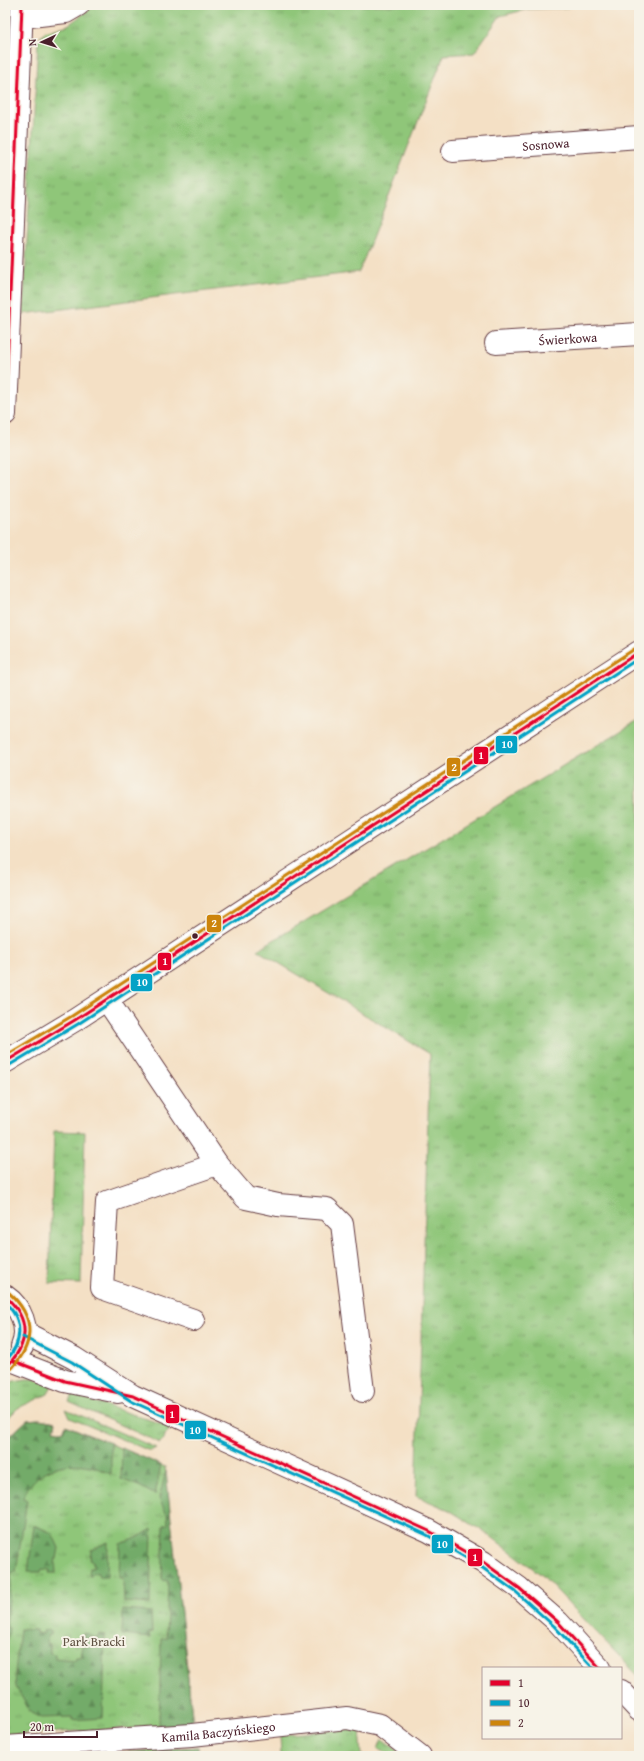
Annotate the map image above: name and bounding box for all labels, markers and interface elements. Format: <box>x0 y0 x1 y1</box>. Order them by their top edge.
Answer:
north arrow <box>22 22 62 62</box>
text: N <box>24 38 40 47</box>
street label: Sosnowa <box>522 133 571 156</box>
street label: Świerkowa <box>538 328 599 350</box>
line badge: 10 <box>495 735 518 754</box>
text: 10 <box>501 736 513 752</box>
line badge: 1 <box>473 746 489 765</box>
text: 1 <box>478 747 484 763</box>
line badge: 2 <box>446 757 461 777</box>
text: 2 <box>451 759 457 775</box>
line badge: 2 <box>206 914 222 933</box>
text: 2 <box>211 915 217 931</box>
unlabelled marker <box>190 931 200 941</box>
line badge: 1 <box>157 952 172 971</box>
text: 1 <box>162 953 168 969</box>
line badge: 10 <box>130 973 153 992</box>
text: 10 <box>136 974 148 990</box>
line badge: 1 <box>165 1404 180 1424</box>
text: 1 <box>169 1406 175 1422</box>
line badge: 10 <box>184 1420 207 1440</box>
text: 10 <box>189 1422 201 1438</box>
line badge: 10 <box>431 1534 454 1554</box>
text: 10 <box>436 1536 448 1552</box>
line badge: 1 <box>467 1548 483 1567</box>
text: 1 <box>472 1549 478 1565</box>
park label: Park Bracki <box>63 1632 126 1651</box>
legend <box>482 1667 622 1739</box>
text: 1 <box>518 1674 524 1691</box>
text: 10 <box>518 1694 530 1711</box>
scale bar <box>24 1713 97 1739</box>
text: 2 <box>518 1714 524 1731</box>
street label: Kamila Baczyńskiego <box>161 1717 277 1747</box>
text: 20 m <box>30 1718 54 1735</box>

